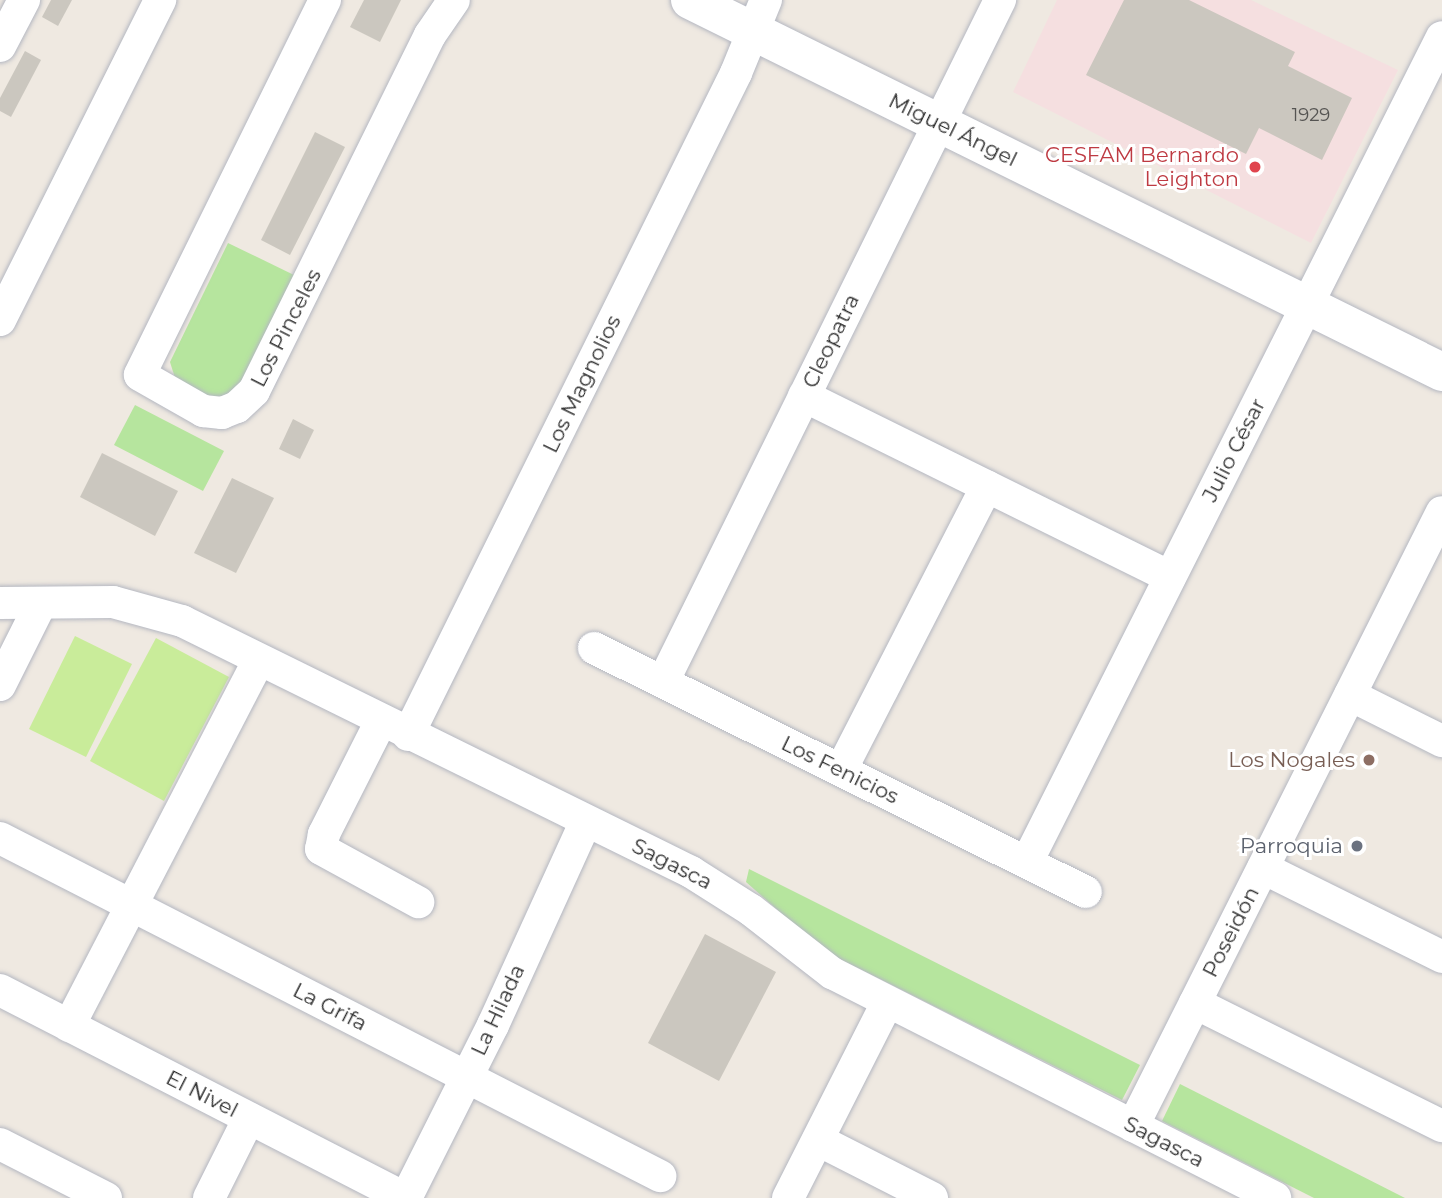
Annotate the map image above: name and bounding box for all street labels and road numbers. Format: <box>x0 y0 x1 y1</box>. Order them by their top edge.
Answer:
street label: Miguel Ángel <box>885 88 1021 172</box>
street label: Los Pinceles <box>246 265 326 391</box>
street label: Cleopatra <box>797 290 865 392</box>
street label: Los Magnolios <box>538 311 626 457</box>
street label: Julio César <box>1197 394 1271 506</box>
street label: Los Fenicios <box>777 731 903 809</box>
street label: Sagasca <box>628 833 716 895</box>
street label: Poseidón <box>1197 883 1265 981</box>
street label: La Hilada <box>466 960 530 1060</box>
street label: La Grifa <box>289 978 371 1036</box>
street label: El Nivel <box>162 1065 242 1123</box>
street label: Sagasca <box>1120 1111 1208 1173</box>

